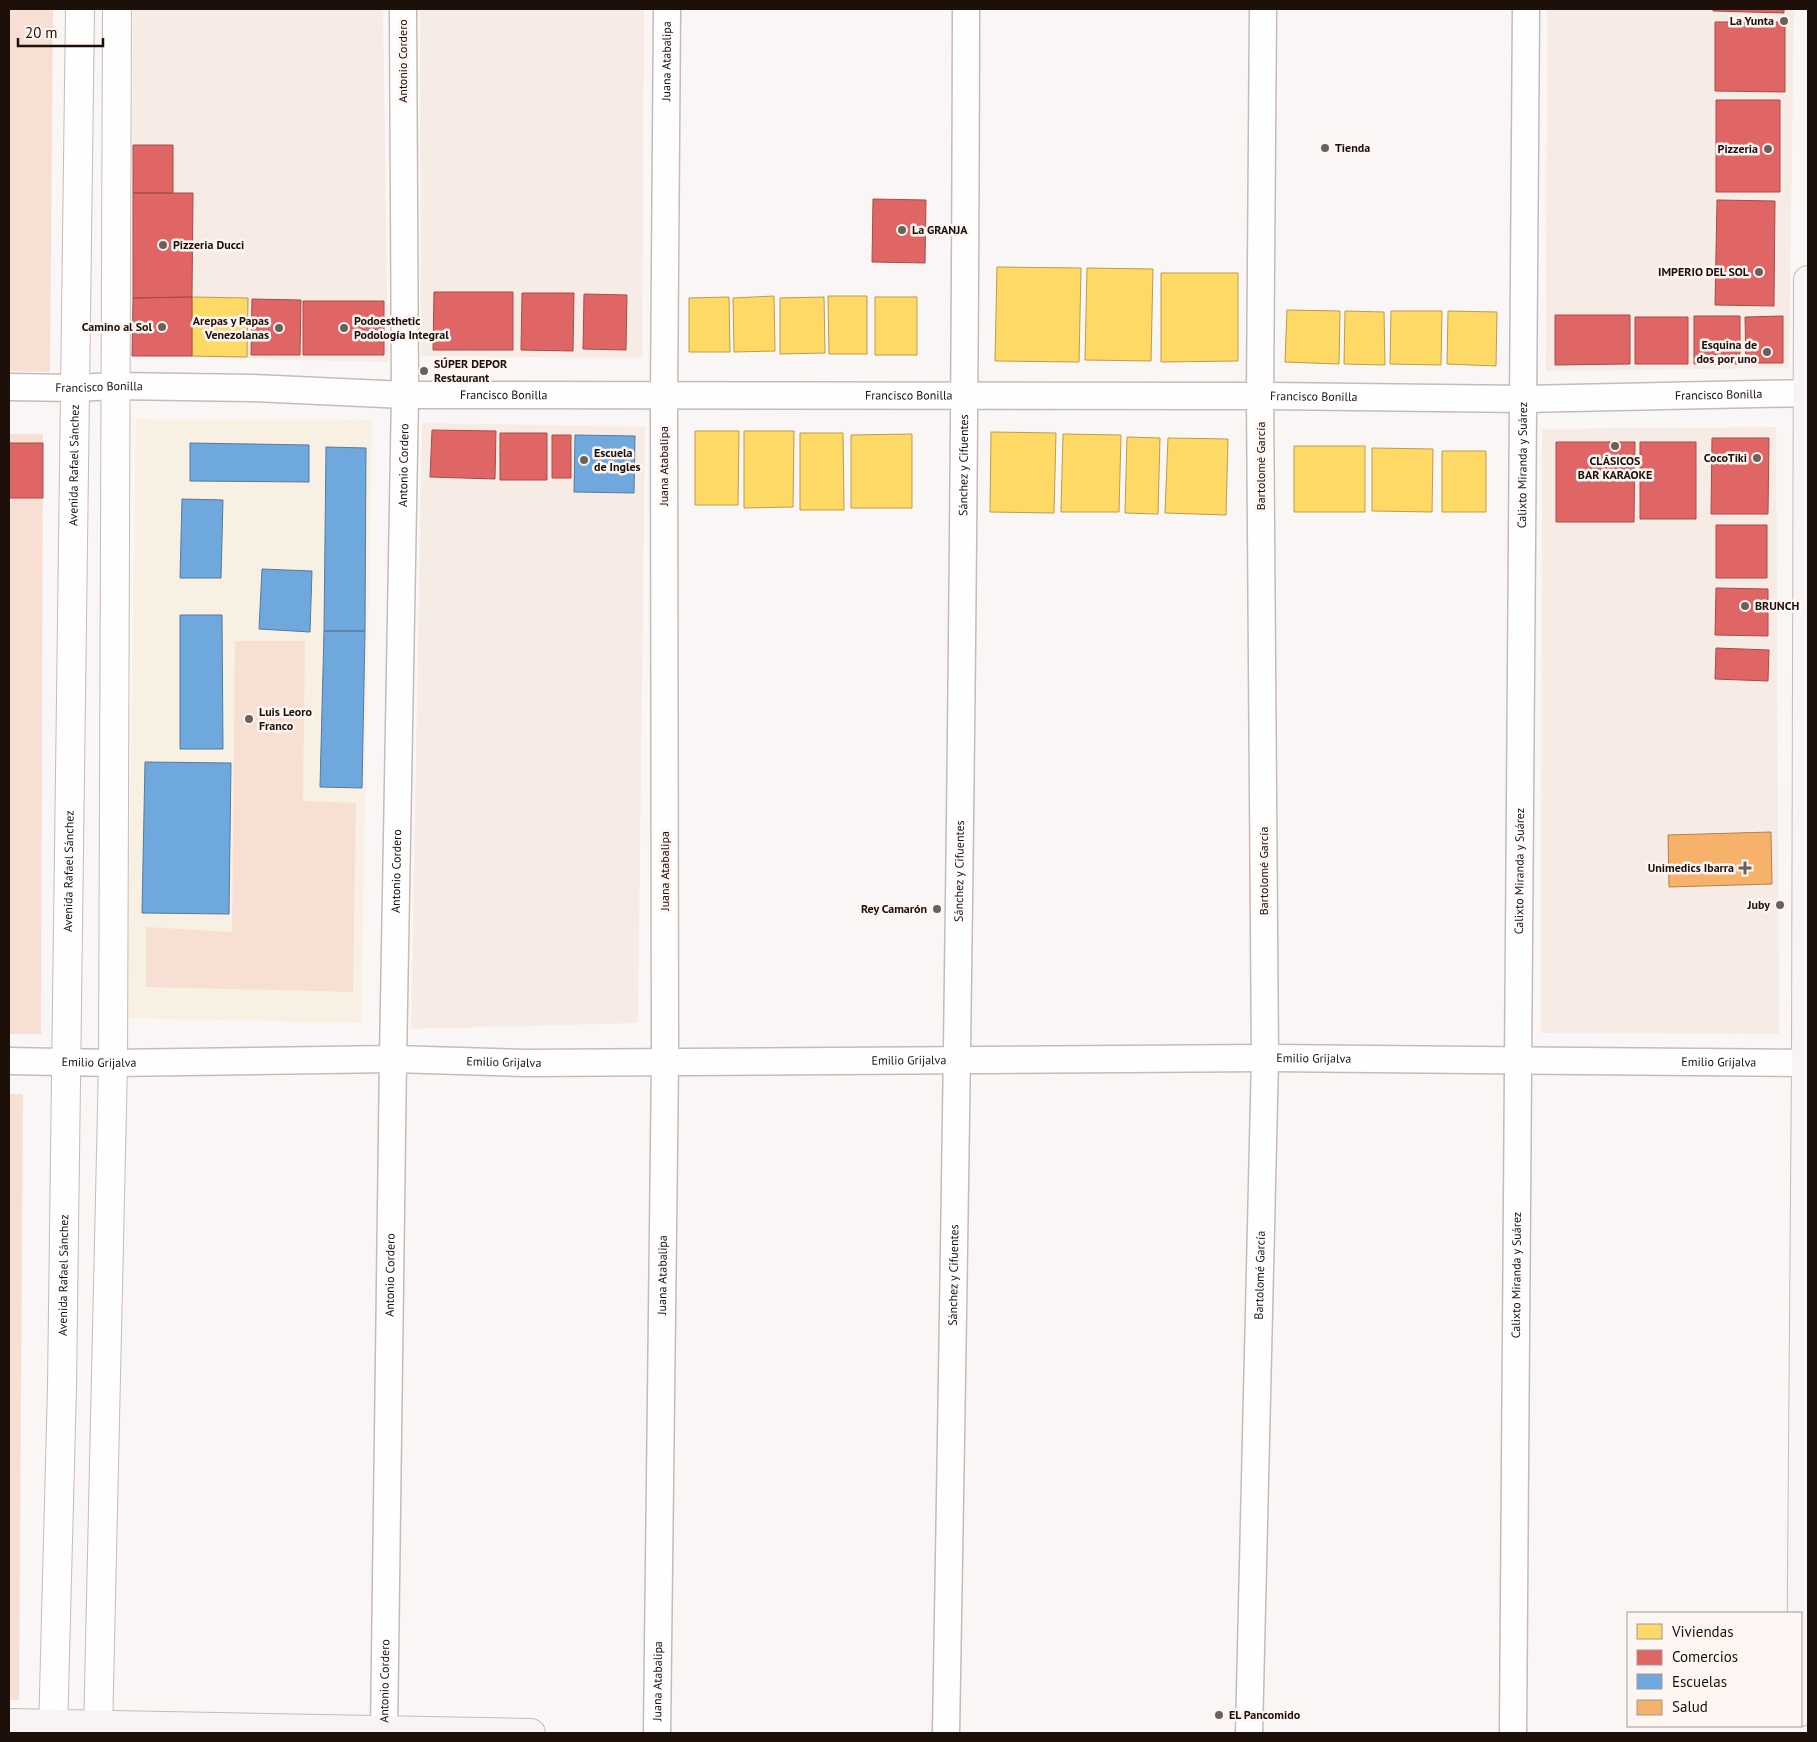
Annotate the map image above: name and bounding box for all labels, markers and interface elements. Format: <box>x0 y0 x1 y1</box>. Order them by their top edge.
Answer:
place label: La Yunta <box>1730 13 1774 28</box>
scale bar <box>18 15 102 47</box>
marker: La Yunta <box>1778 15 1790 27</box>
street label: Antonio Cordero <box>395 19 410 103</box>
street label: Juana Atabalipa <box>658 21 674 102</box>
text: 20 m <box>25 23 58 42</box>
place label: Tienda <box>1335 140 1370 155</box>
place label: Pizzeria <box>1718 141 1758 156</box>
marker: Tienda <box>1319 142 1331 154</box>
marker: Pizzeria <box>1762 143 1774 155</box>
place label: La GRANJA <box>912 222 968 237</box>
marker: La GRANJA <box>896 224 908 236</box>
place label: Pizzeria Ducci <box>173 237 244 252</box>
marker: Pizzeria Ducci <box>157 239 169 251</box>
place label: IMPERIO DEL SOL <box>1658 264 1750 279</box>
marker: IMPERIO DEL SOL <box>1753 266 1765 278</box>
place label: Arepas y Papas Venezolanas <box>193 313 269 342</box>
place label: Podoesthetic Podología Integral <box>354 313 449 342</box>
place label: Camino al Sol <box>82 319 152 334</box>
marker: Camino al Sol <box>156 321 168 333</box>
marker: Arepas y Papas Venezolanas <box>273 322 285 334</box>
marker: Podoesthetic Podología Integral <box>338 322 350 334</box>
place label: Esquina de dos por uno <box>1696 337 1758 366</box>
marker: Esquina de dos por uno <box>1761 346 1773 358</box>
place label: SÚPER DEPOR Restaurant <box>434 356 508 385</box>
marker: SÚPER DEPOR Restaurant <box>418 365 430 377</box>
street label: Francisco Bonilla <box>55 378 143 395</box>
street label: Francisco Bonilla <box>1675 386 1763 403</box>
street label: Francisco Bonilla <box>460 387 548 402</box>
street label: Francisco Bonilla <box>865 388 953 403</box>
street label: Francisco Bonilla <box>1270 388 1358 404</box>
street label: Calixto Miranda y Suárez <box>1514 402 1530 528</box>
street label: Avenida Rafael Sánchez <box>65 404 82 526</box>
street label: Sánchez y Cifuentes <box>955 414 971 516</box>
street label: Bartolomé García <box>1253 422 1268 510</box>
street label: Antonio Cordero <box>395 423 411 507</box>
street label: Juana Atabalipa <box>656 426 671 507</box>
marker: CLÁSICOS BAR KARAOKE <box>1609 440 1621 452</box>
place label: Escuela de Ingles <box>594 445 641 474</box>
place label: CocoTiki <box>1704 450 1747 465</box>
marker: CocoTiki <box>1751 452 1763 464</box>
place label: CLÁSICOS BAR KARAOKE <box>1578 453 1652 482</box>
marker: Escuela de Ingles <box>578 454 590 466</box>
place label: BRUNCH <box>1755 598 1799 613</box>
marker: BRUNCH <box>1739 600 1751 612</box>
place label: Luis Leoro Franco <box>259 704 312 733</box>
marker: Luis Leoro Franco <box>243 713 255 725</box>
street label: Calixto Miranda y Suárez <box>1511 808 1527 934</box>
street label: Avenida Rafael Sánchez <box>60 810 77 932</box>
street label: Sánchez y Cifuentes <box>951 820 967 922</box>
street label: Bartolomé García <box>1256 827 1271 915</box>
street label: Antonio Cordero <box>388 829 404 913</box>
street label: Juana Atabalipa <box>657 831 672 912</box>
place label: Unimedics Ibarra <box>1648 860 1734 875</box>
marker: Unimedics Ibarra <box>1738 861 1752 875</box>
place label: Juby <box>1747 897 1770 912</box>
marker: Juby <box>1774 899 1786 911</box>
place label: Rey Camarón <box>861 901 927 916</box>
marker: Rey Camarón <box>931 903 943 915</box>
street label: Emilio Grijalva <box>1276 1050 1351 1066</box>
street label: Emilio Grijalva <box>871 1052 946 1068</box>
street label: Emilio Grijalva <box>466 1053 541 1070</box>
street label: Emilio Grijalva <box>61 1054 137 1070</box>
street label: Emilio Grijalva <box>1681 1054 1756 1070</box>
street label: Calixto Miranda y Suárez <box>1508 1212 1524 1338</box>
street label: Avenida Rafael Sánchez <box>55 1214 71 1336</box>
street label: Sánchez y Cifuentes <box>945 1224 961 1326</box>
street label: Bartolomé García <box>1251 1230 1268 1320</box>
street label: Antonio Cordero <box>382 1233 398 1317</box>
street label: Juana Atabalipa <box>654 1235 670 1316</box>
legend <box>1627 1612 1802 1727</box>
text: Viviendas <box>1671 1622 1733 1641</box>
street label: Antonio Cordero <box>376 1639 392 1723</box>
street label: Juana Atabalipa <box>649 1641 665 1722</box>
text: Comercios <box>1672 1647 1738 1666</box>
text: Escuelas <box>1672 1672 1727 1691</box>
text: Salud <box>1672 1697 1708 1716</box>
place label: EL Pancomido <box>1229 1707 1301 1722</box>
marker: EL Pancomido <box>1213 1709 1225 1721</box>

